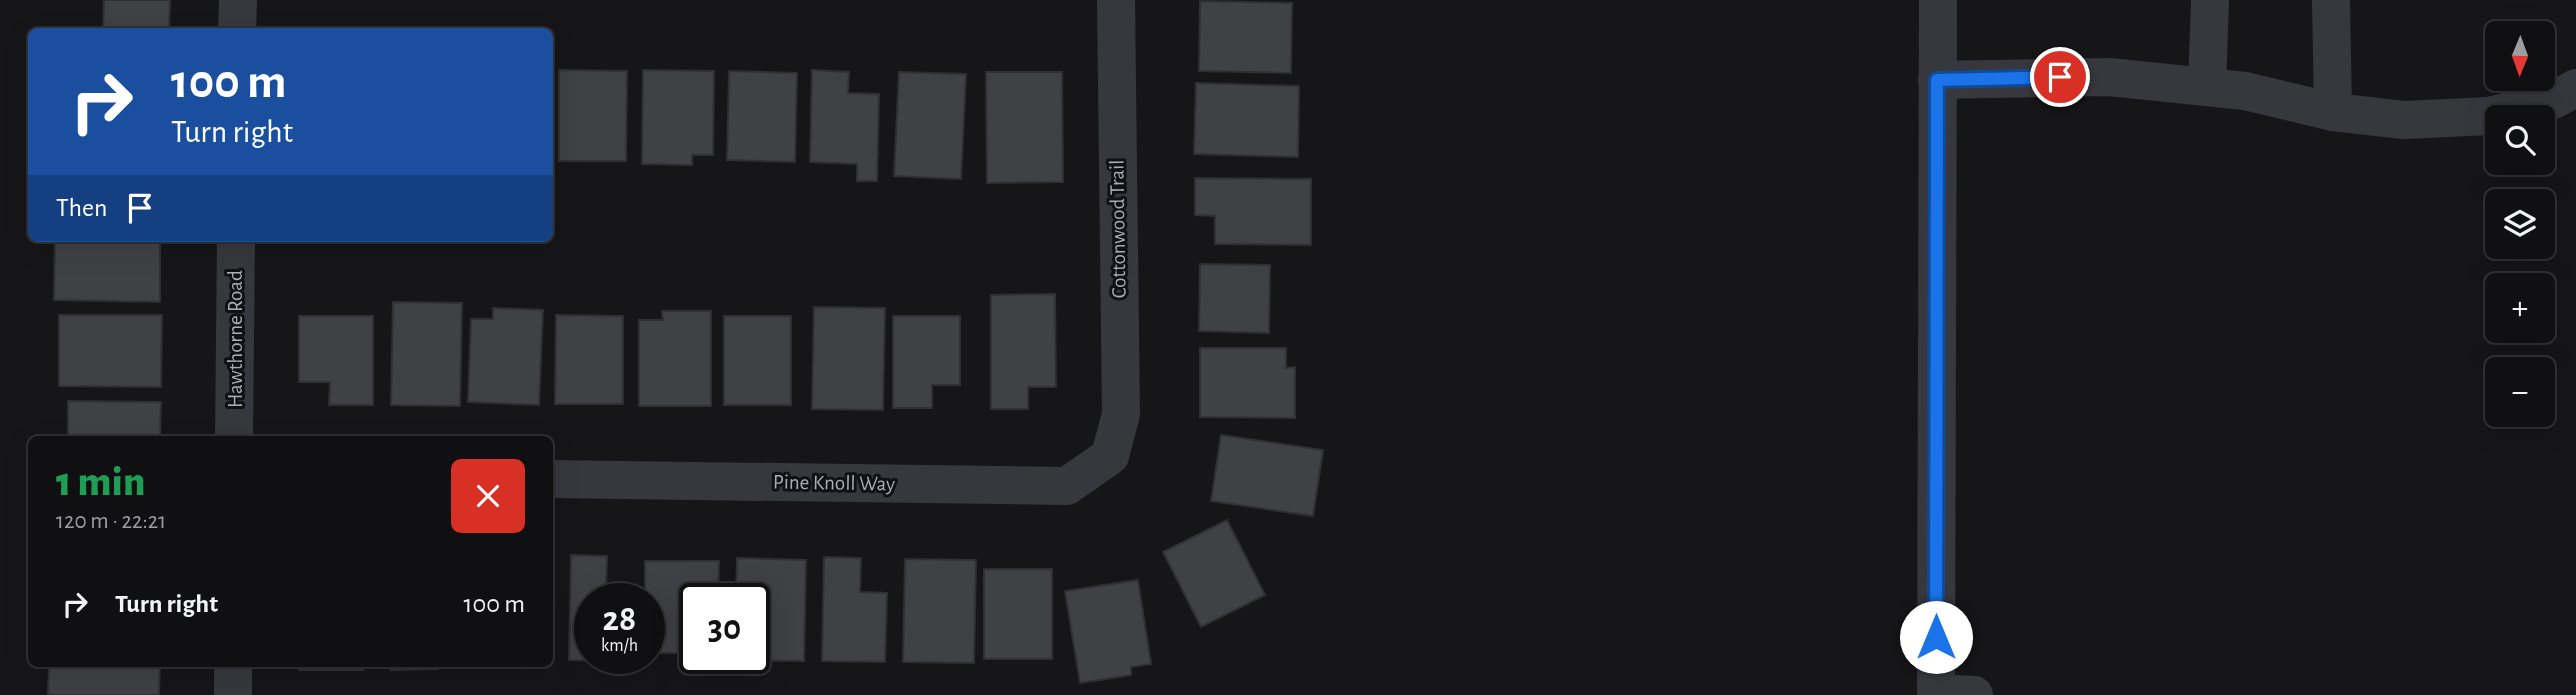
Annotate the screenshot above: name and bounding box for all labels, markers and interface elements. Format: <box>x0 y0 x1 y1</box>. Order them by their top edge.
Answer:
north arrow <box>2485 21 2555 91</box>
map controls <box>2485 21 2555 427</box>
pin <box>2030 47 2090 107</box>
icon: right <box>56 56 147 147</box>
text: 100 m <box>171 58 287 107</box>
icon: arrive <box>2041 58 2079 96</box>
button: search <box>2485 105 2555 175</box>
text: Turn right <box>171 116 293 148</box>
street label: Cottonwood Trail <box>1106 159 1130 299</box>
icon: arrive <box>121 189 159 227</box>
button: layers <box>2485 189 2555 259</box>
text: Then <box>56 195 107 221</box>
street label: Hawthorne Road <box>225 270 246 408</box>
button: + <box>2485 273 2555 343</box>
button: − <box>2485 357 2555 427</box>
button: close <box>451 459 525 533</box>
text: 1 min <box>56 461 145 503</box>
street label: Pine Knoll Way <box>773 471 895 495</box>
text: 120 m · 22:21 <box>56 510 166 533</box>
speed limit sign: 30 <box>679 583 770 674</box>
icon: right <box>56 585 94 623</box>
text: Turn right <box>115 591 218 617</box>
text: 100 m <box>464 591 525 617</box>
position arrow <box>1899 600 1973 674</box>
text: 28 <box>603 602 636 637</box>
text: km/h <box>601 637 638 655</box>

